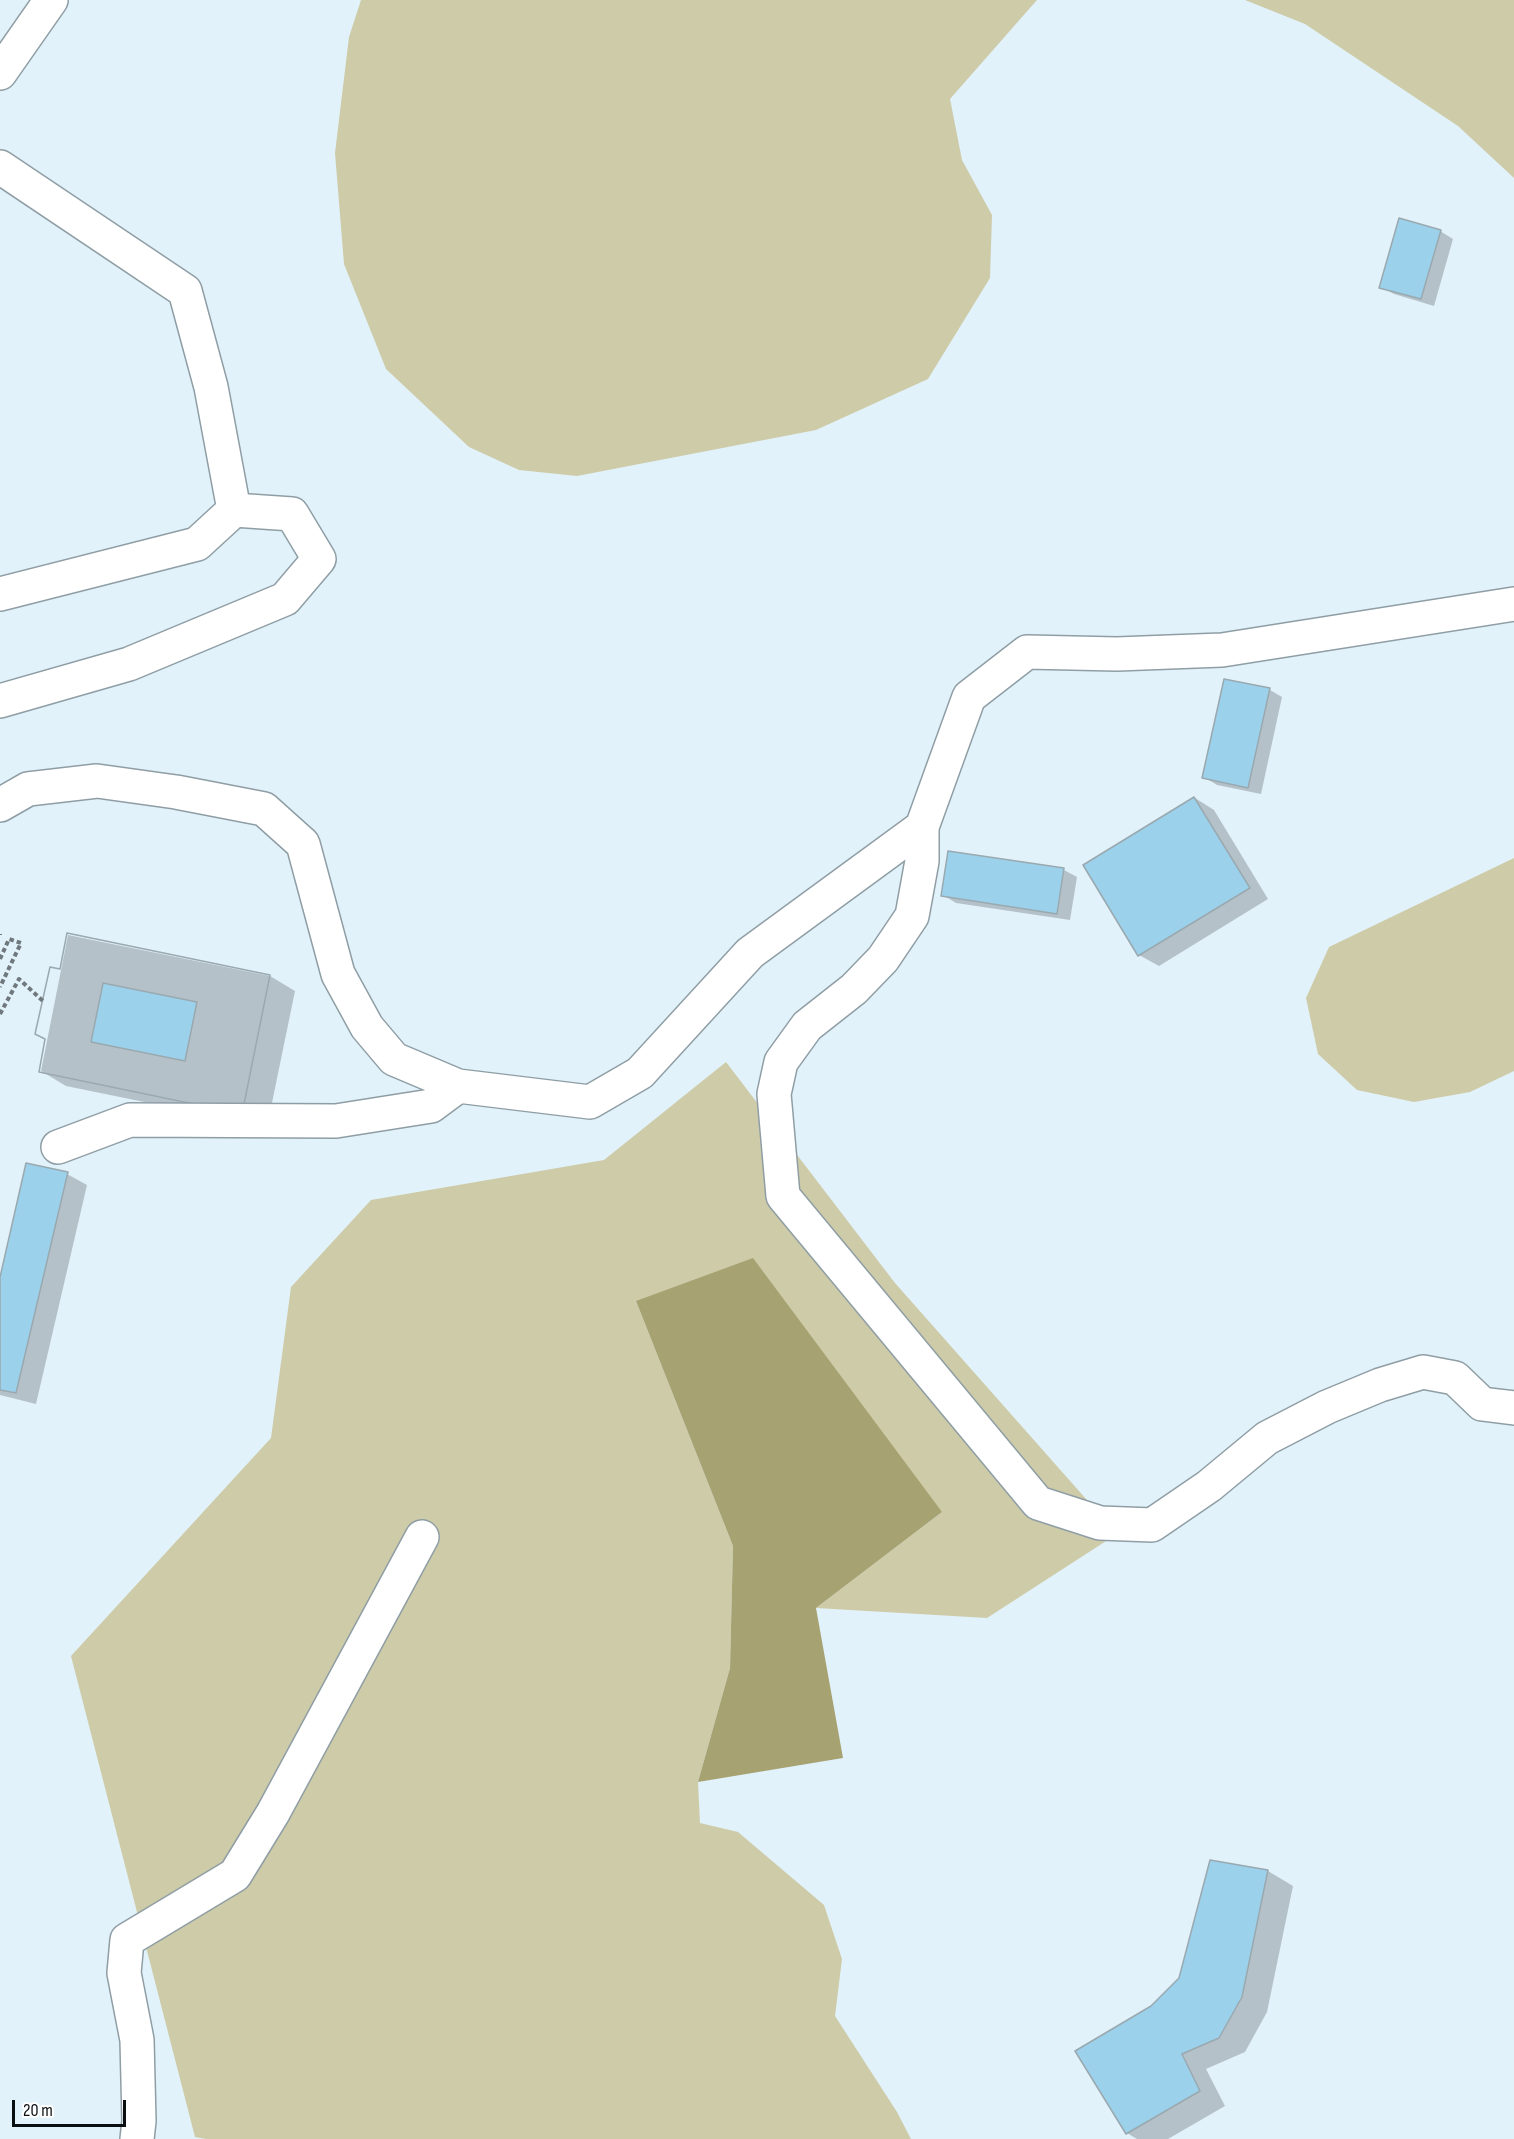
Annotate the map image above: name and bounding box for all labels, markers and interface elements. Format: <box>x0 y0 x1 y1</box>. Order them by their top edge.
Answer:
scale bar <box>15 2088 129 2126</box>
text: 20 m <box>23 2100 53 2121</box>

